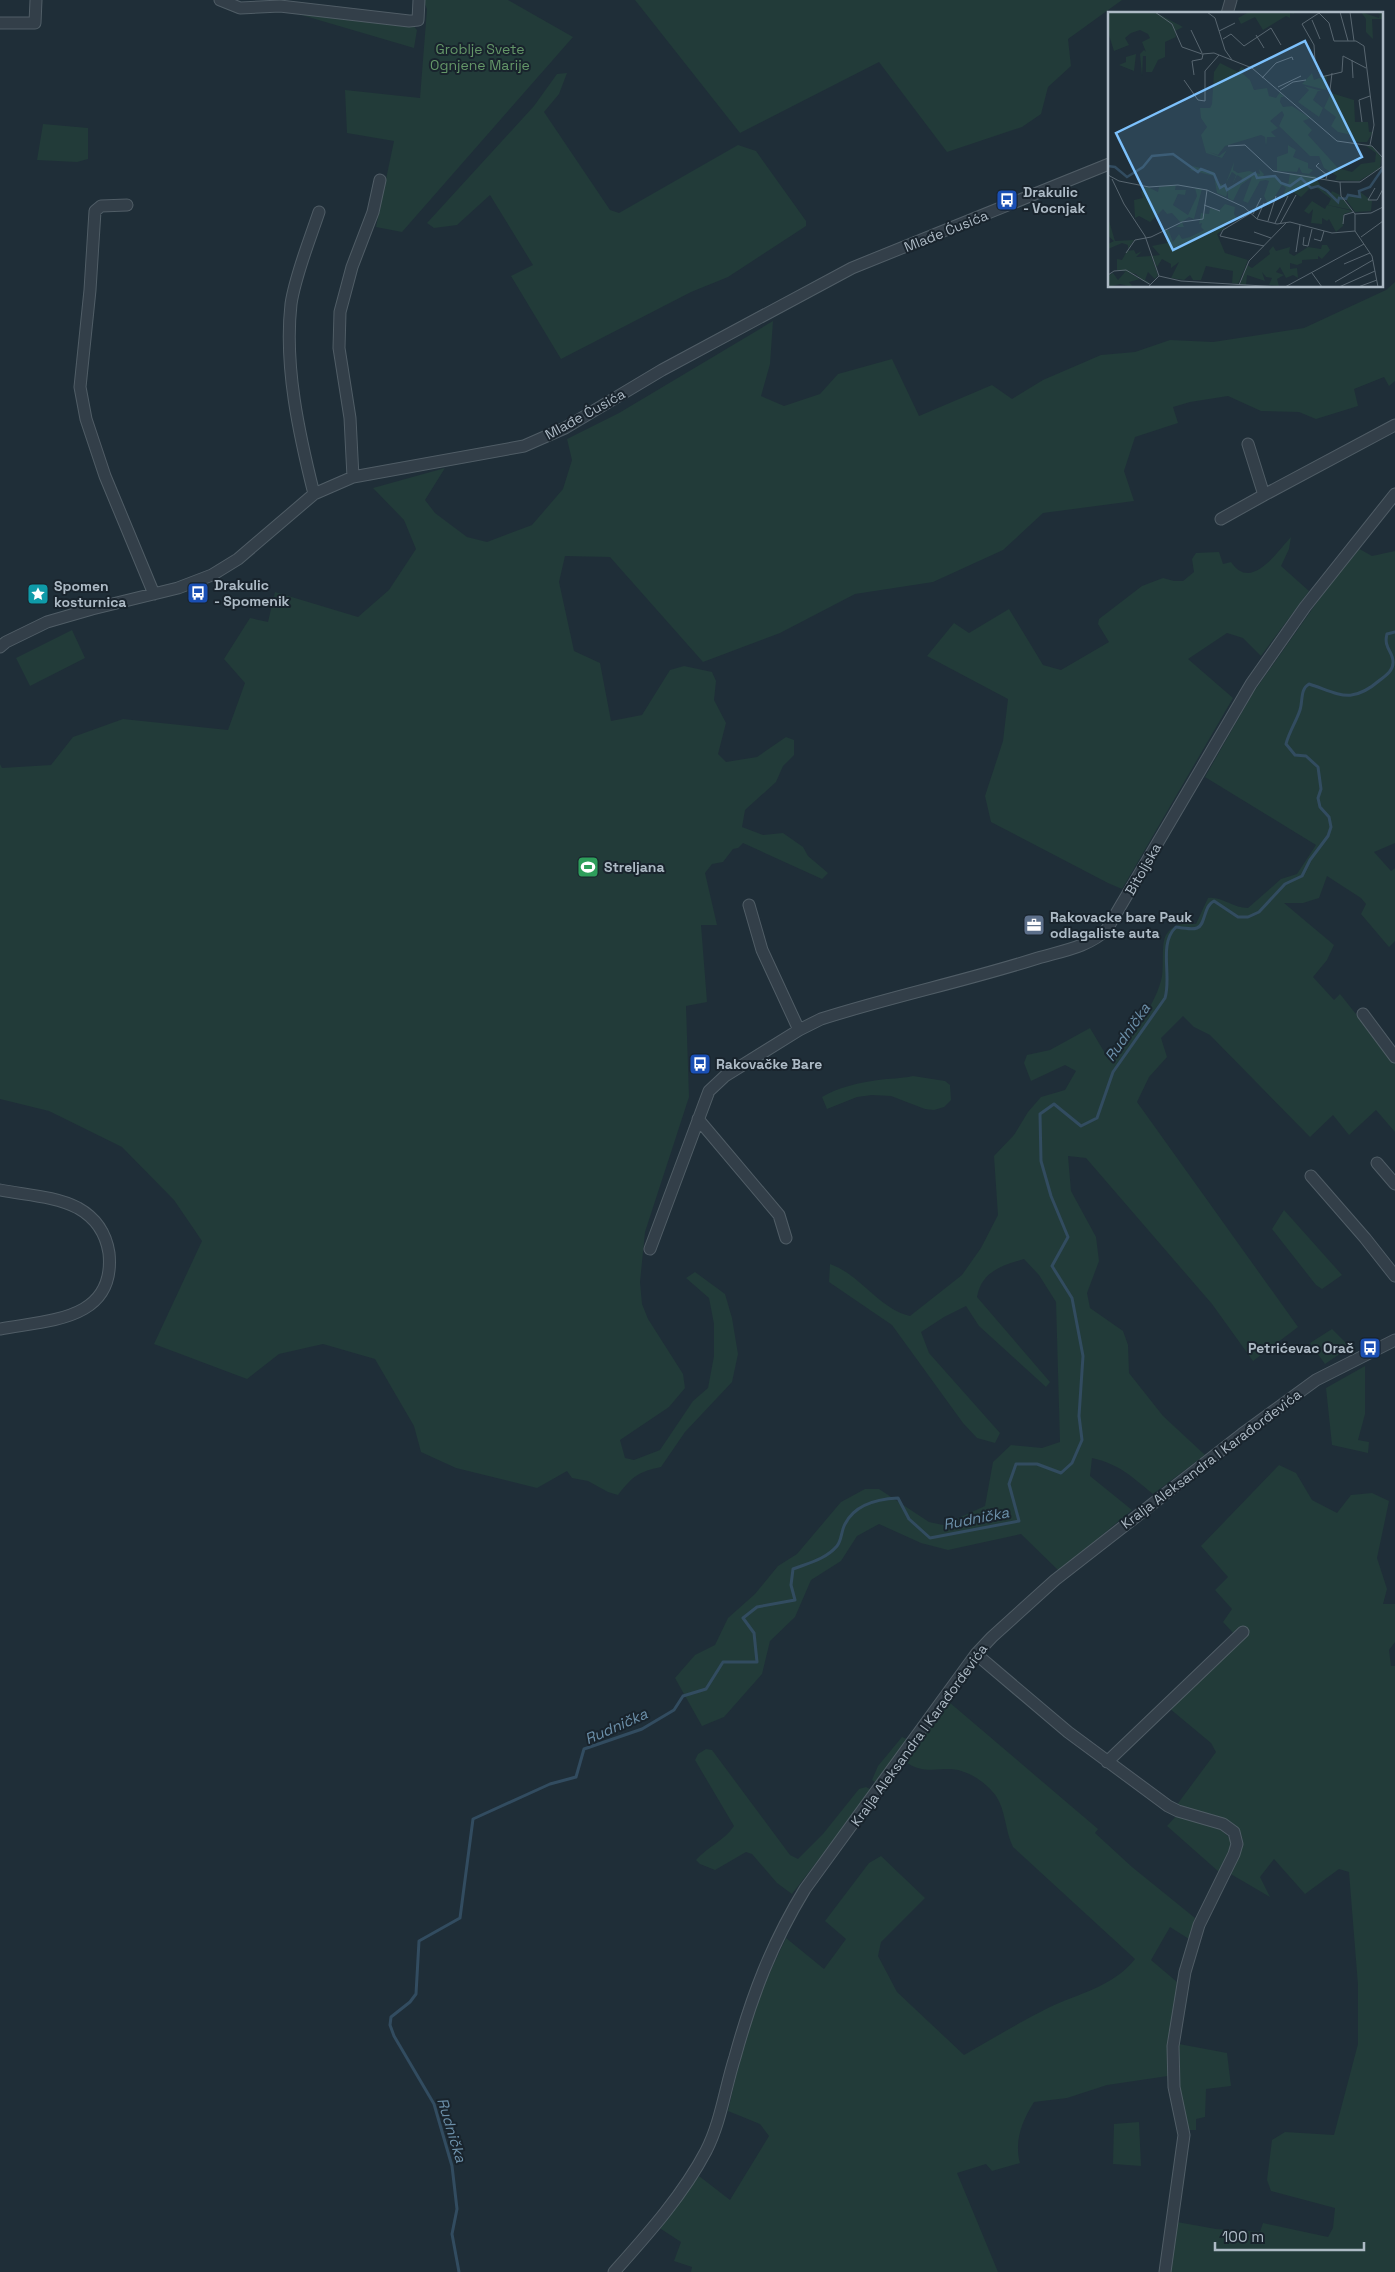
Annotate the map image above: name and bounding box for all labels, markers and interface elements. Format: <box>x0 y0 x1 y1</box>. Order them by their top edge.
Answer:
inset map <box>1108 12 1382 288</box>
park label: Groblje Svete Ognjene Marije <box>430 40 530 74</box>
place label: Drakulic - Vocnjak <box>1023 183 1086 217</box>
bus stop icon: Drakulic - Vocnjak <box>995 188 1019 212</box>
street label: Mlađe Ćusića <box>901 206 991 256</box>
street label: Mlađe Ćusića <box>542 385 628 443</box>
place label: Drakulic - Spomenik <box>214 576 290 610</box>
place label: Spomen kosturnica <box>54 577 126 611</box>
bus stop icon: Drakulic - Spomenik <box>186 581 210 605</box>
place icon: Spomen kosturnica <box>26 582 50 606</box>
street label: Bitoljska <box>1121 840 1165 898</box>
sports icon: Streljana <box>576 855 600 879</box>
place label: Streljana <box>604 858 665 876</box>
place label: Rakovacke bare Pauk odlagaliste auta <box>1050 908 1192 942</box>
office icon: Rakovacke bare Pauk odlagaliste auta <box>1022 913 1046 937</box>
water label: Rudnička <box>1100 999 1154 1065</box>
bus stop icon: Rakovačke Bare <box>688 1052 712 1076</box>
place label: Rakovačke Bare <box>716 1055 822 1073</box>
bus stop icon: Petrićevac Orač <box>1358 1336 1382 1360</box>
place label: Petrićevac Orač <box>1248 1339 1354 1357</box>
street label: Kralja Aleksandra I Karađorđevića <box>1117 1385 1305 1533</box>
water label: Rudnička <box>941 1502 1011 1534</box>
street label: Kralja Aleksandra I Karađorđevića <box>847 1640 991 1830</box>
water label: Rudnička <box>582 1704 651 1748</box>
water label: Rudnička <box>433 2095 471 2165</box>
scale bar <box>1215 2220 1364 2252</box>
text: 100 m <box>1222 2227 1264 2246</box>

